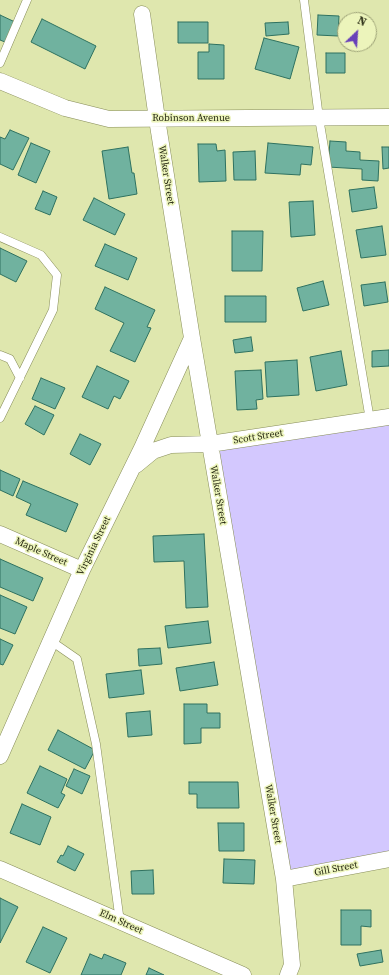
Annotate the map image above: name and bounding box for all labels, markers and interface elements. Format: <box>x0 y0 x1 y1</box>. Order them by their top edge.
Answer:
north arrow <box>337 12 377 52</box>
text: N <box>355 13 369 30</box>
street label: Robinson Avenue <box>152 112 230 124</box>
street label: Walker Street <box>155 145 177 205</box>
street label: Scott Street <box>232 427 284 447</box>
street label: Walker Street <box>207 465 229 525</box>
street label: Virginia Street <box>75 515 113 577</box>
street label: Maple Street <box>13 535 69 569</box>
street label: Walker Street <box>262 784 284 844</box>
street label: Gill Street <box>313 859 359 879</box>
street label: Elm Street <box>97 907 145 937</box>

